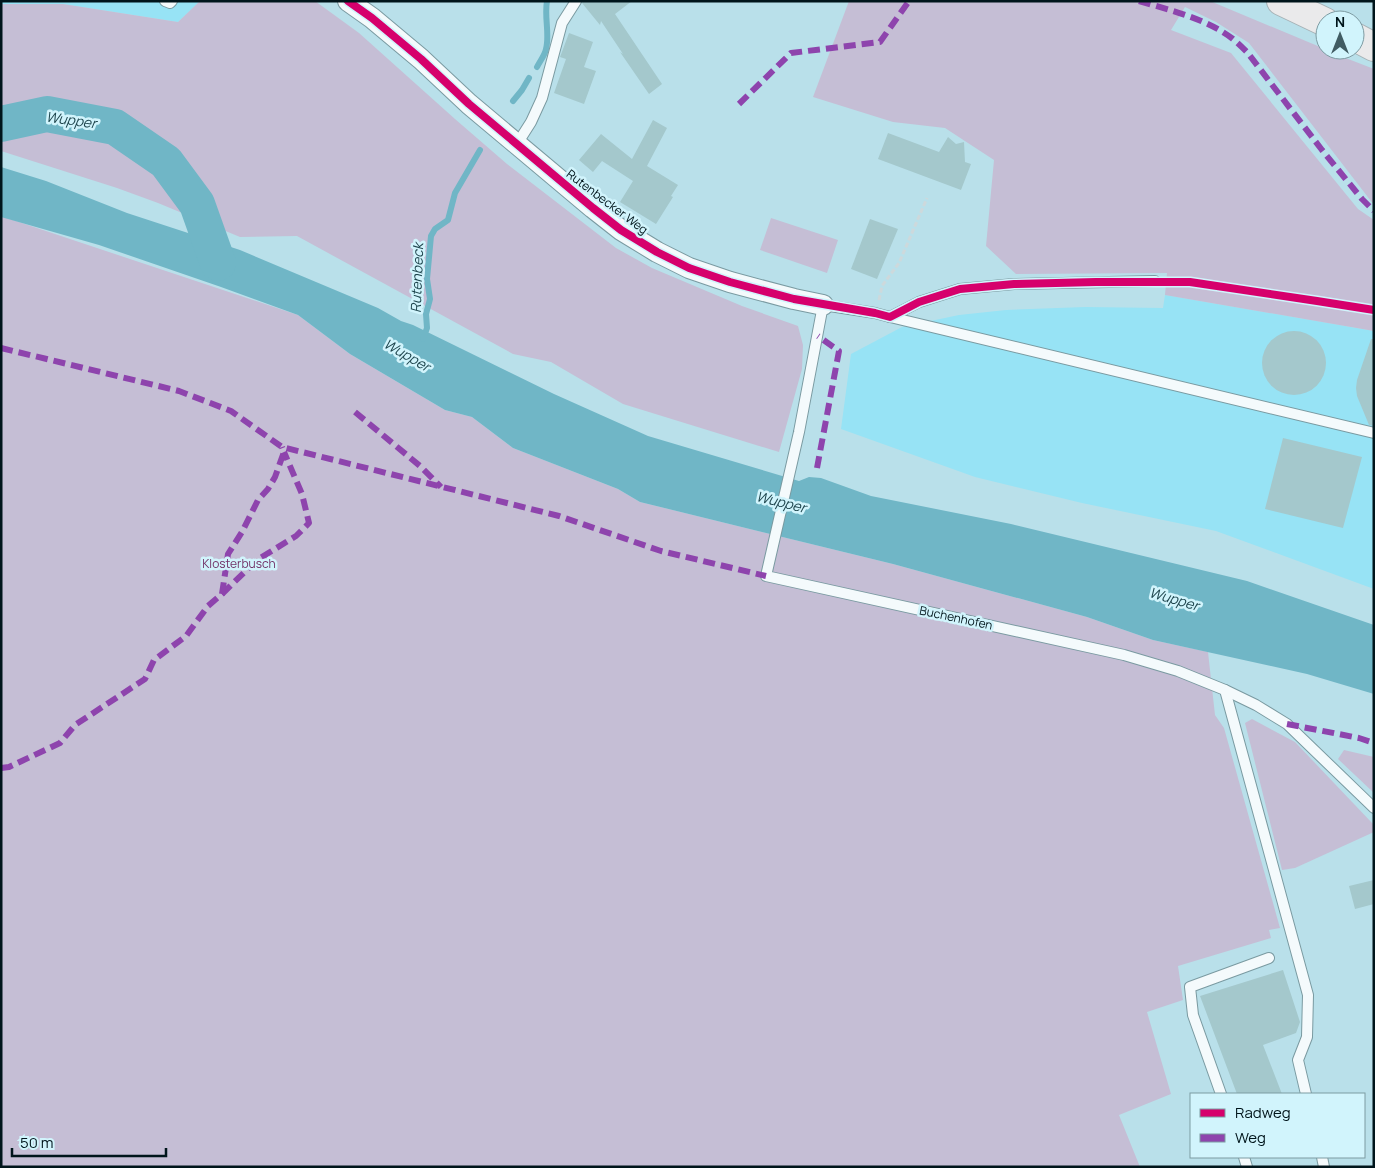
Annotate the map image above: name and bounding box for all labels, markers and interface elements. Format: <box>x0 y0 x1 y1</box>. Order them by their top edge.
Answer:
north arrow <box>1315 10 1365 60</box>
text: N <box>1335 12 1345 31</box>
water label: Wupper <box>45 107 99 133</box>
street label: Rutenbecker Weg <box>563 165 652 238</box>
water label: Rutenbeck <box>406 241 427 313</box>
water label: Wupper <box>380 334 436 376</box>
water label: Wupper <box>754 486 810 517</box>
park label: Klosterbusch <box>202 555 276 572</box>
water label: Wupper <box>1147 582 1203 615</box>
street label: Buchenhofen <box>918 601 994 634</box>
legend <box>1190 1093 1365 1158</box>
text: Radweg <box>1235 1102 1291 1123</box>
scale bar <box>12 1126 166 1158</box>
text: Weg <box>1235 1127 1266 1148</box>
text: 50 m <box>20 1132 54 1153</box>

